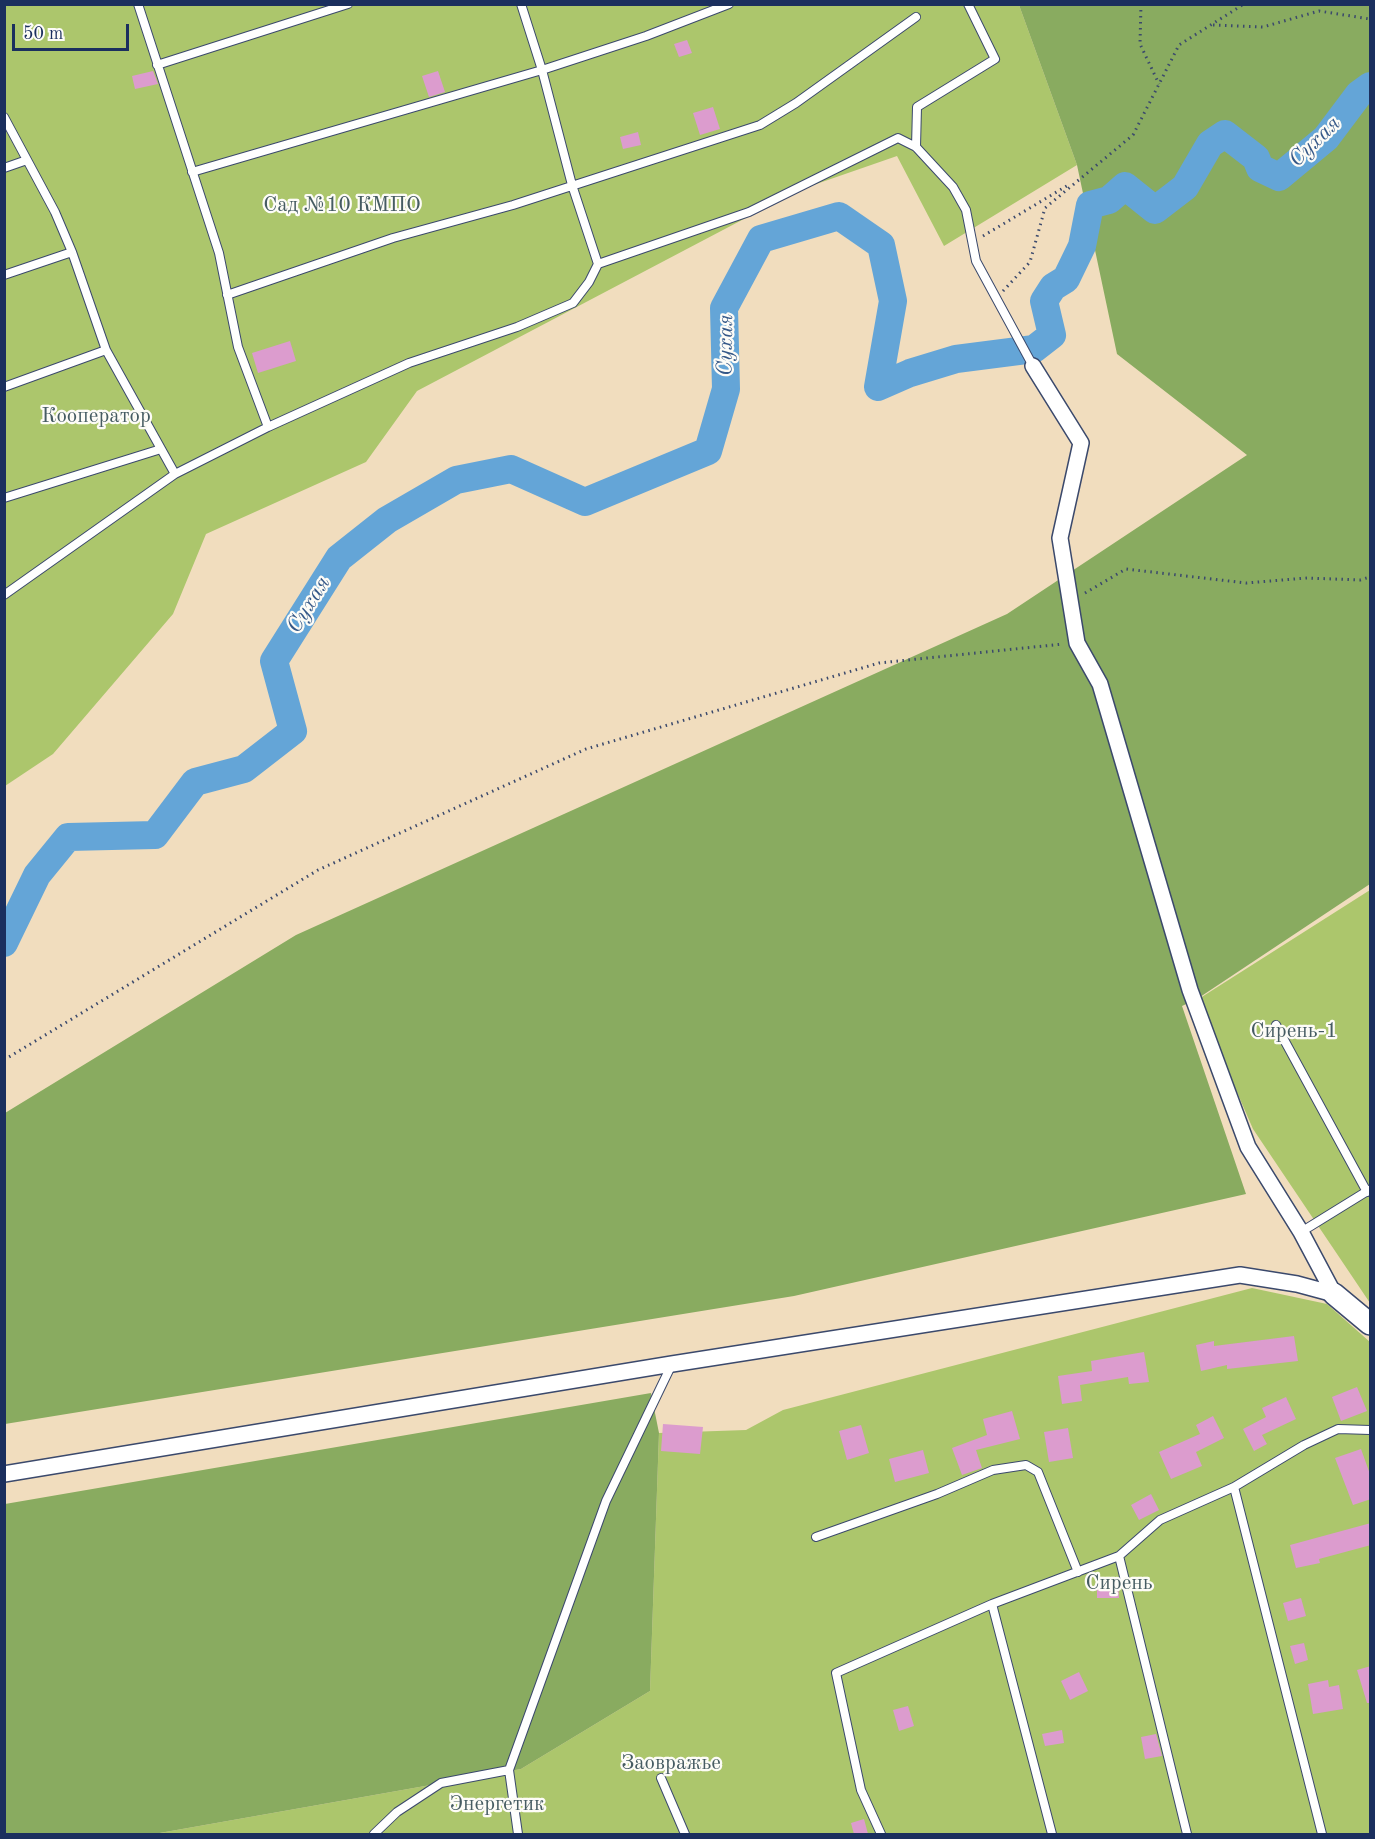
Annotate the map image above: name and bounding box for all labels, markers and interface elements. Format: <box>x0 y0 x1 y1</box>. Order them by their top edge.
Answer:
scale bar <box>15 12 132 50</box>
text: 50 m <box>23 25 63 43</box>
water label: Сухая <box>1283 111 1347 173</box>
park label: Сад №10 КМПО <box>263 192 421 218</box>
water label: Сухая <box>712 314 740 376</box>
park label: Кооператор <box>41 403 151 429</box>
water label: Сухая <box>281 572 337 638</box>
park label: Сирень-1 <box>1250 1018 1338 1044</box>
park label: Сирень <box>1085 1570 1153 1596</box>
park label: Заовражье <box>621 1750 721 1776</box>
park label: Энергетик <box>450 1791 544 1817</box>

